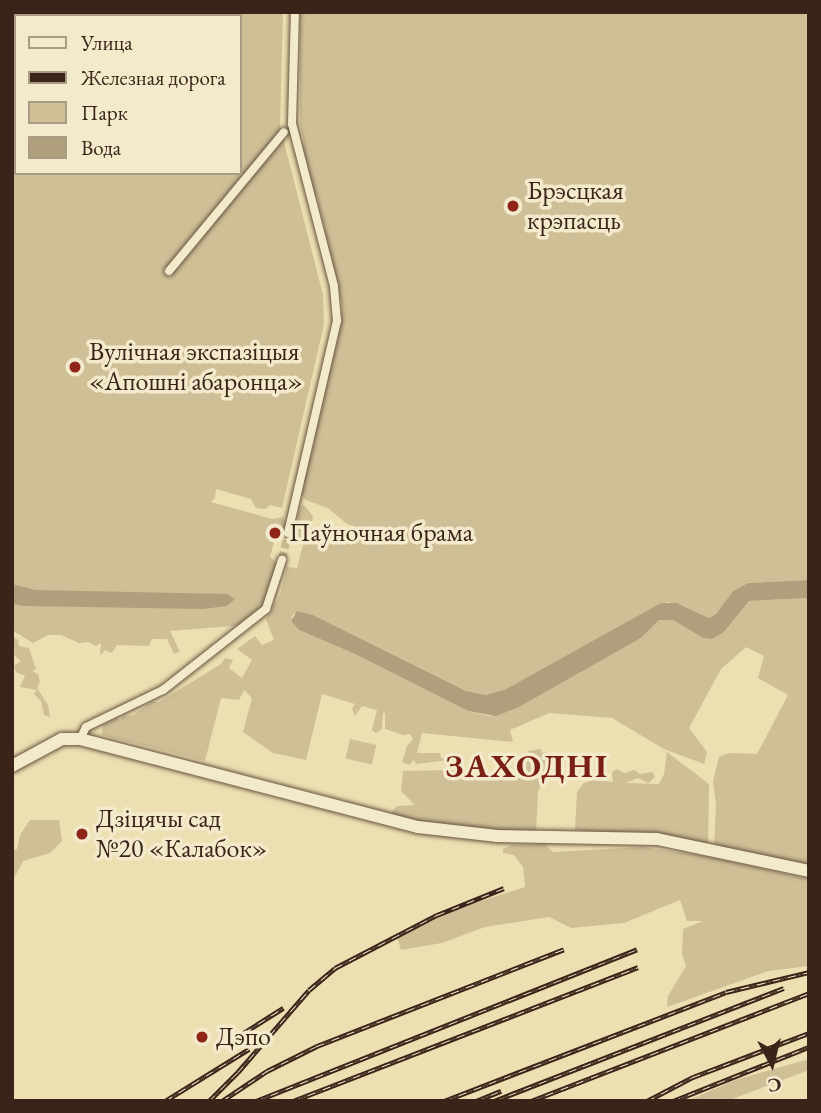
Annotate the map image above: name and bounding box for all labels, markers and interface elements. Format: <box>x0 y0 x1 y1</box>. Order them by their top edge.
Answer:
legend <box>14 14 242 175</box>
text: Улица <box>81 29 133 56</box>
text: Железная дорога <box>81 64 226 91</box>
text: Парк <box>81 99 128 126</box>
text: Вода <box>81 134 121 161</box>
place label: Брэсцкая крэпасць <box>527 175 624 236</box>
marker: Брэсцкая крэпасць <box>505 198 521 214</box>
place label: Вулічная экспазіцыя «Апошні абаронца» <box>89 336 303 398</box>
marker: Вулічная экспазіцыя «Апошні абаронца» <box>67 359 83 375</box>
place label: Паўночная брама <box>289 517 473 549</box>
marker: Паўночная брама <box>267 525 283 541</box>
district label: ЗАХОДНІ <box>446 746 608 786</box>
place label: Дзіцячы сад №20 «Калабок» <box>96 803 267 864</box>
marker: Дзіцячы сад №20 «Калабок» <box>74 826 90 842</box>
place label: Дэпо <box>216 1021 271 1053</box>
marker: Дэпо <box>194 1029 210 1045</box>
north arrow <box>737 1029 807 1099</box>
text: С <box>766 1072 783 1099</box>

